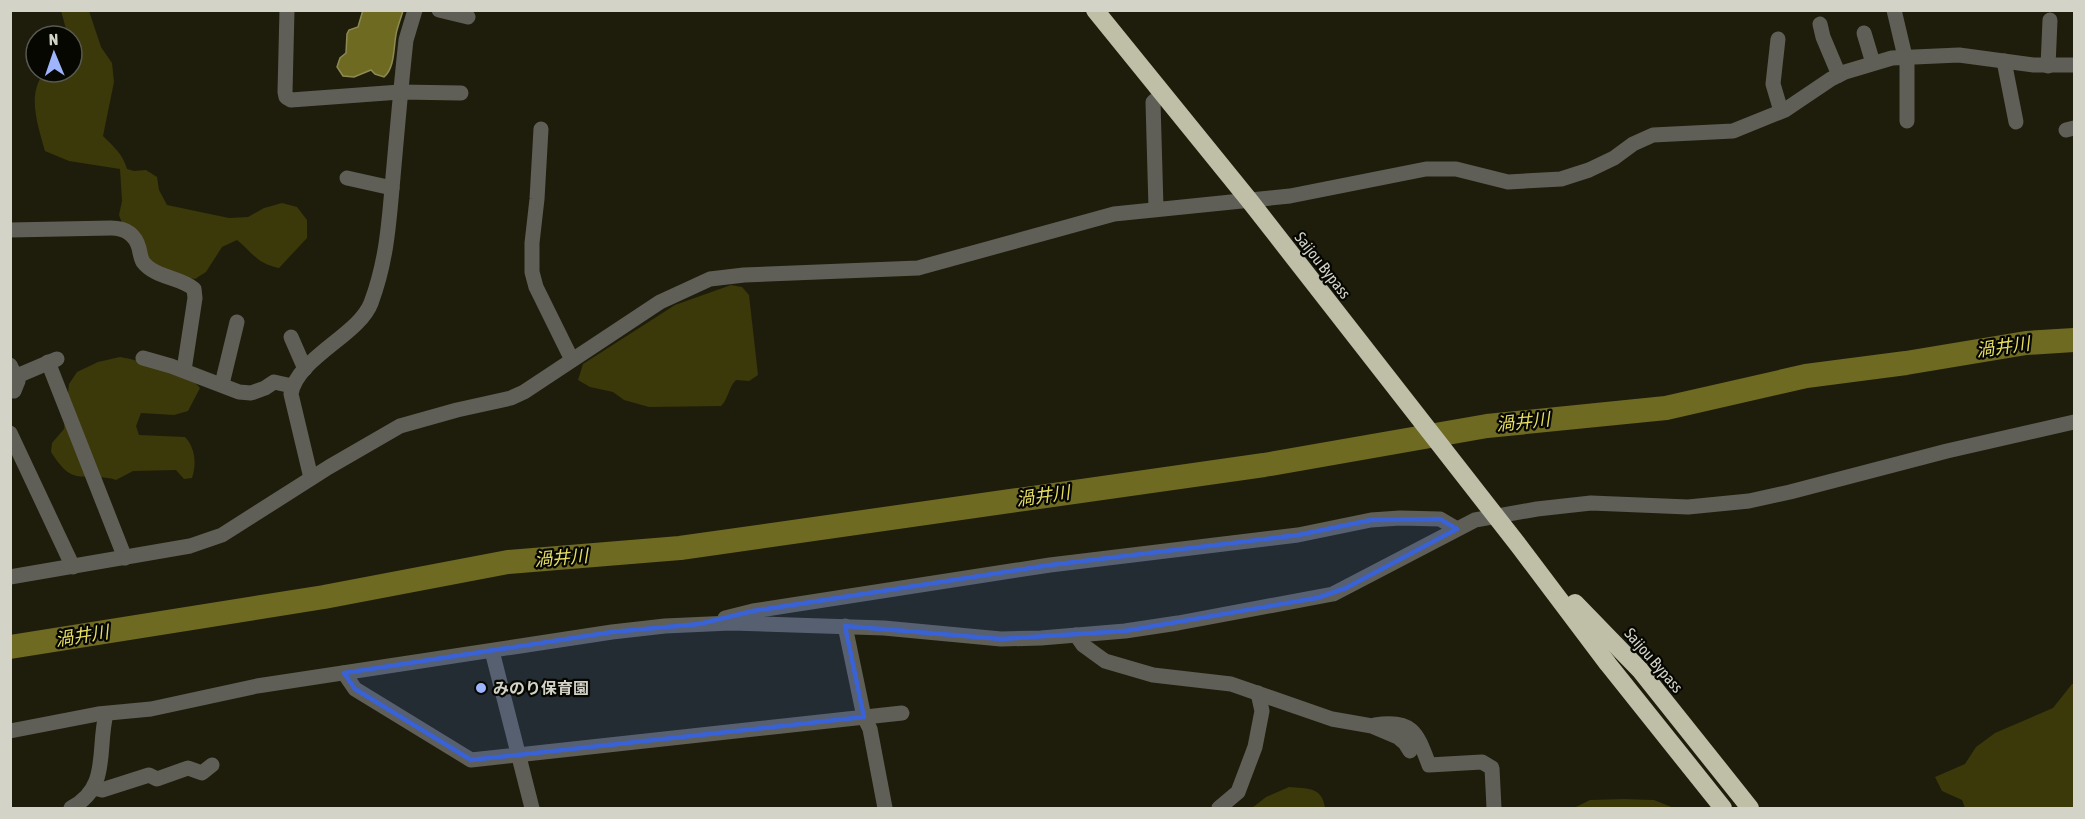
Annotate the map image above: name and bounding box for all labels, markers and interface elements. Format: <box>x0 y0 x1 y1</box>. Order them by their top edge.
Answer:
north arrow <box>24 24 84 84</box>
text: N <box>48 30 59 48</box>
street label: Saijou Bypass <box>1291 228 1355 303</box>
water label: 渦井川 <box>1975 332 2033 361</box>
water label: 渦井川 <box>1495 408 1553 435</box>
water label: 渦井川 <box>1015 481 1073 510</box>
water label: 渦井川 <box>533 545 591 570</box>
water label: 渦井川 <box>54 621 112 650</box>
street label: Saijou Bypass <box>1620 624 1687 697</box>
place label: みのり保育園 <box>493 679 589 697</box>
marker: みのり保育園 <box>474 681 488 695</box>

